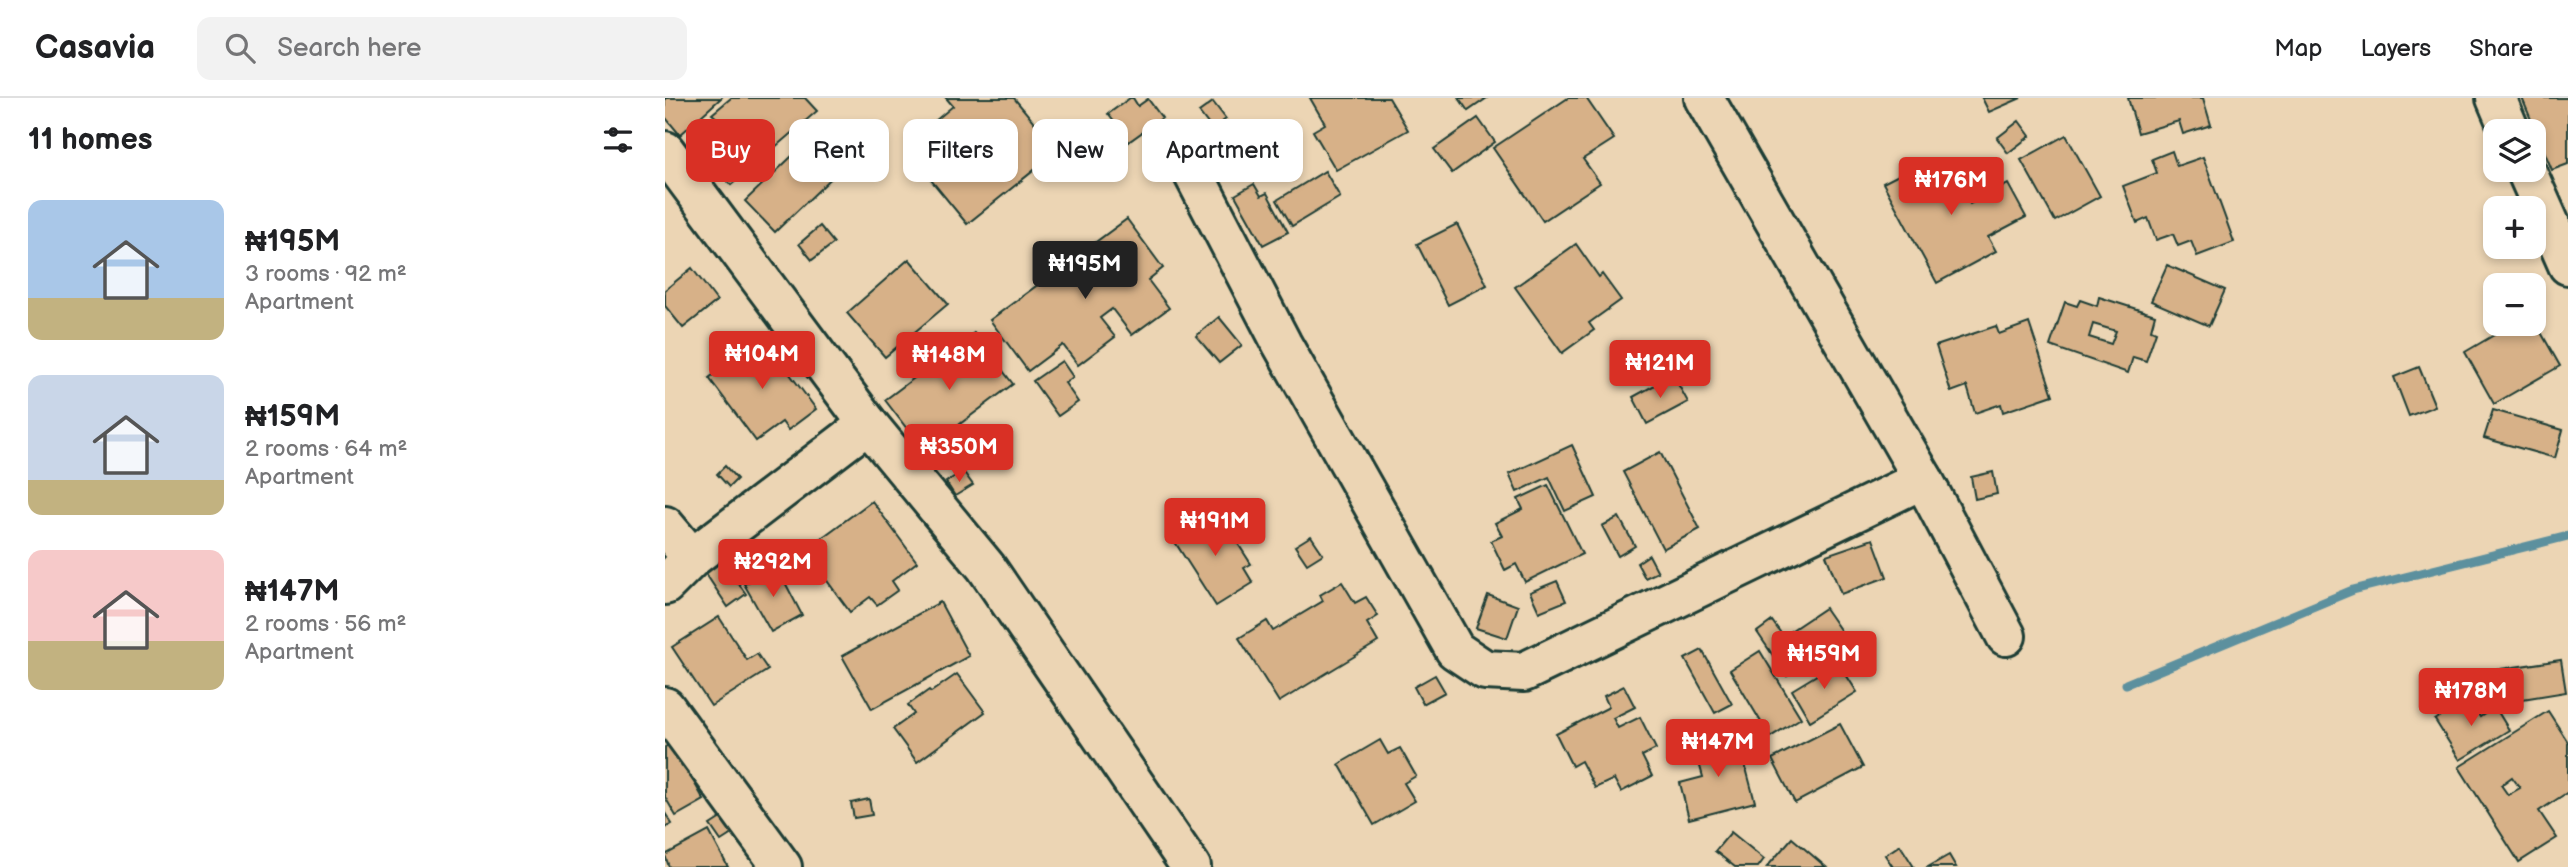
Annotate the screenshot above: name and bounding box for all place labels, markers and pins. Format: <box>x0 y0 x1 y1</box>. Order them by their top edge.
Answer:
pin: ₦176M <box>1902 158 2000 217</box>
pin: ₦195M <box>1036 242 1134 301</box>
pin: ₦104M <box>713 331 811 391</box>
pin: ₦148M <box>900 332 998 392</box>
pin: ₦121M <box>1611 341 1709 400</box>
pin: ₦350M <box>910 424 1008 484</box>
pin: ₦191M <box>1166 498 1264 558</box>
pin: ₦292M <box>724 540 822 599</box>
pin: ₦159M <box>1775 632 1873 691</box>
pin: ₦178M <box>2422 668 2520 728</box>
pin: ₦147M <box>1669 720 1767 779</box>

